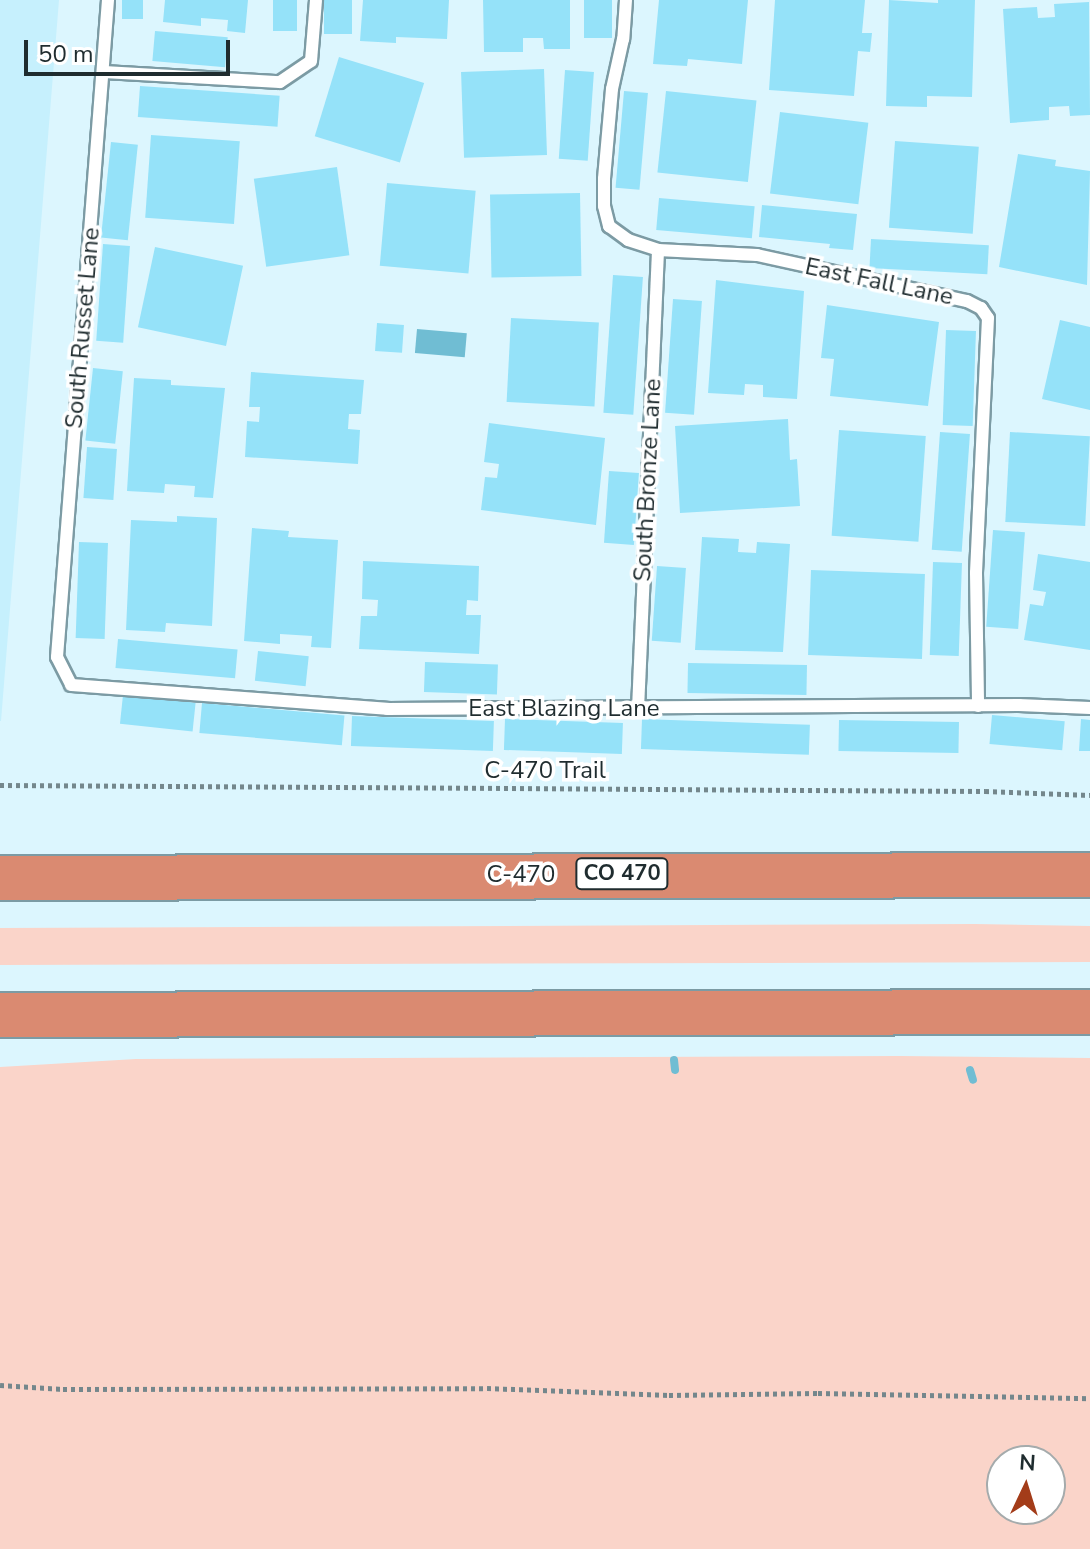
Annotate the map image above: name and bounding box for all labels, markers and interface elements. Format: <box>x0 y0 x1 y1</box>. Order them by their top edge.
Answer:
scale bar <box>28 24 234 74</box>
text: 50 m <box>38 38 94 70</box>
street label: South Russet Lane <box>60 226 106 430</box>
street label: East Fall Lane <box>802 252 956 312</box>
street label: South Bronze Lane <box>628 378 668 582</box>
street label: East Blazing Lane <box>468 695 660 723</box>
street label: C-470 Trail <box>484 757 606 785</box>
road number: CO 470 <box>574 856 670 892</box>
street label: C-470 <box>487 861 555 889</box>
north arrow <box>986 1445 1066 1525</box>
text: N <box>1018 1448 1037 1479</box>

